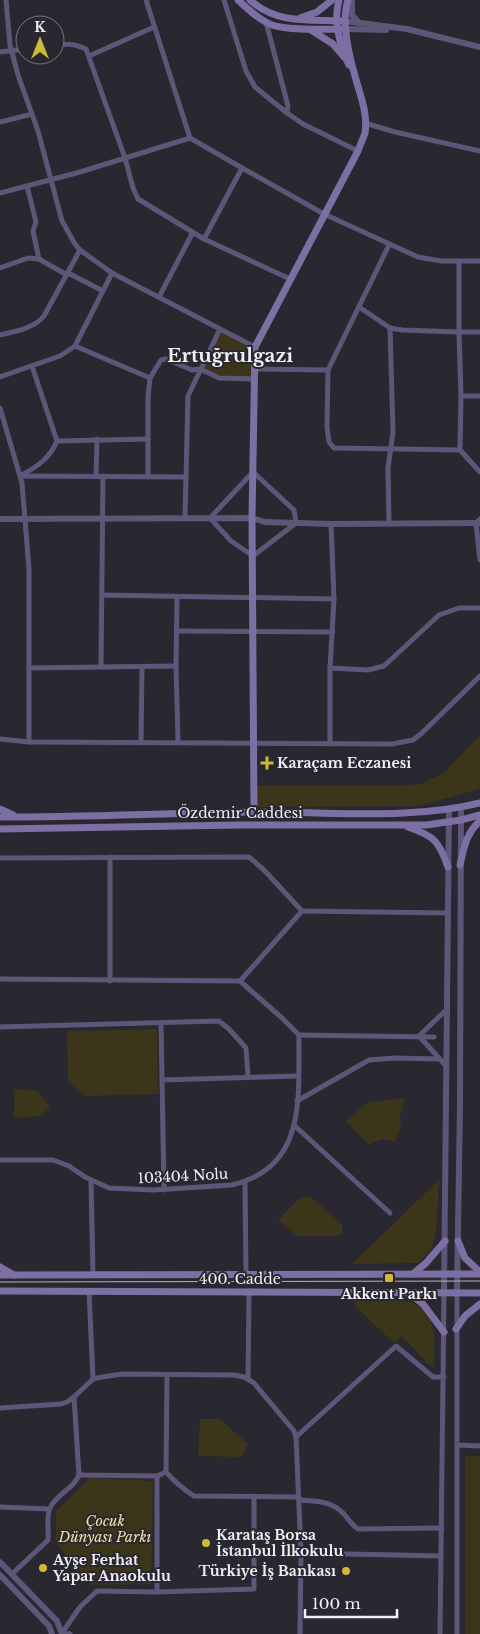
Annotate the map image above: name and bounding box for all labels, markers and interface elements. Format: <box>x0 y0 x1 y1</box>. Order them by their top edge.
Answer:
north arrow <box>15 15 65 65</box>
text: K <box>34 18 46 36</box>
district label: Ertuğrulgazi <box>167 344 293 367</box>
place label: Karaçam Eczanesi <box>277 754 411 772</box>
marker: Karaçam Eczanesi <box>261 757 273 769</box>
street label: Özdemir Caddesi <box>177 803 303 822</box>
street label: 103404 Nolu <box>137 1165 229 1187</box>
street label: 400. Cadde <box>199 1270 281 1288</box>
marker: Akkent Parkı <box>383 1272 395 1284</box>
place label: Akkent Parkı <box>340 1285 437 1303</box>
park label: Çocuk Dünyası Parkı <box>58 1512 152 1546</box>
place label: Karataş Borsa İstanbul İlkokulu <box>216 1526 343 1560</box>
marker: Karataş Borsa İstanbul İlkokulu <box>200 1537 212 1549</box>
place label: Ayşe Ferhat Yapar Anaokulu <box>52 1551 171 1585</box>
marker: Ayşe Ferhat Yapar Anaokulu <box>37 1562 49 1574</box>
place label: Türkiye İş Bankası <box>198 1562 336 1580</box>
marker: Türkiye İş Bankası <box>340 1565 352 1577</box>
scale bar <box>305 1586 398 1618</box>
text: 100 m <box>312 1594 361 1613</box>

